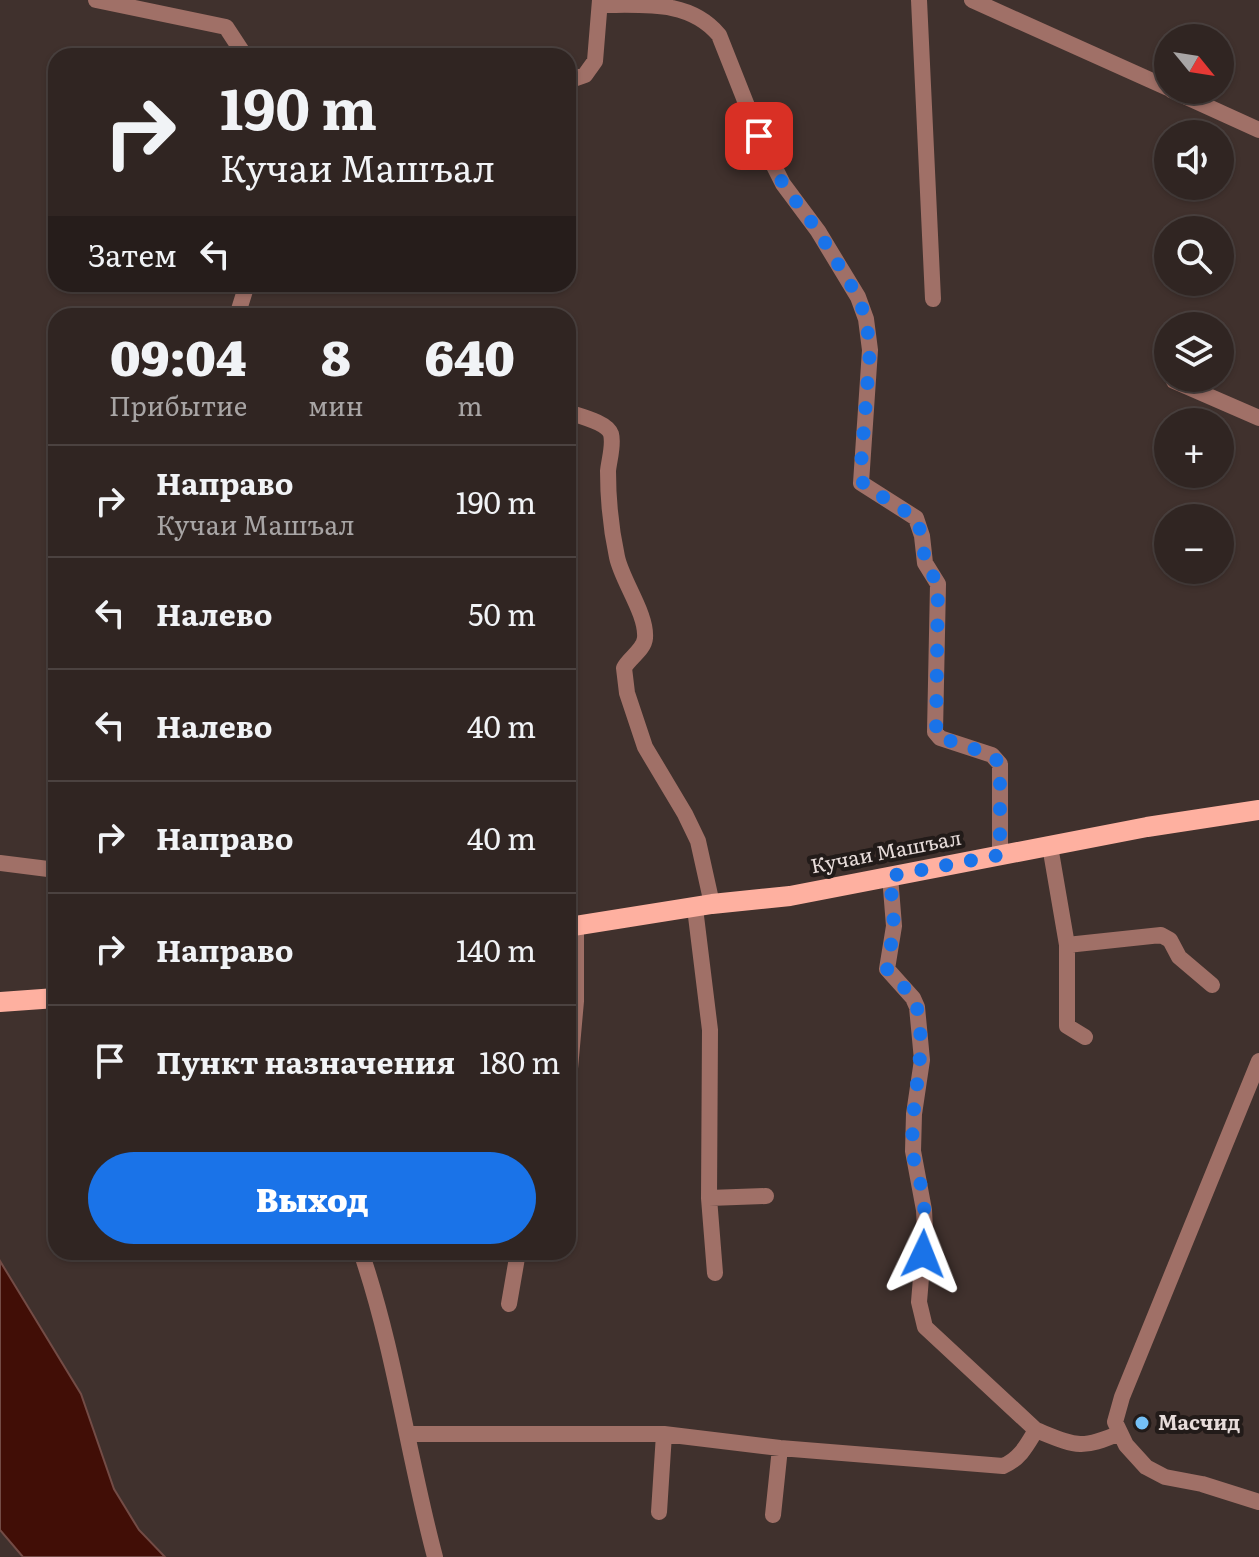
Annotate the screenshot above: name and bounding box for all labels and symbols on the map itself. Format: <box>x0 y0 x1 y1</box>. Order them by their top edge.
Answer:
north arrow <box>1154 24 1234 104</box>
pin <box>725 102 793 170</box>
street label: Кучаи Машъал <box>808 821 964 879</box>
position arrow <box>881 1212 965 1296</box>
place label: Масчид <box>1158 1406 1240 1436</box>
marker: Масчид <box>1133 1414 1151 1432</box>

